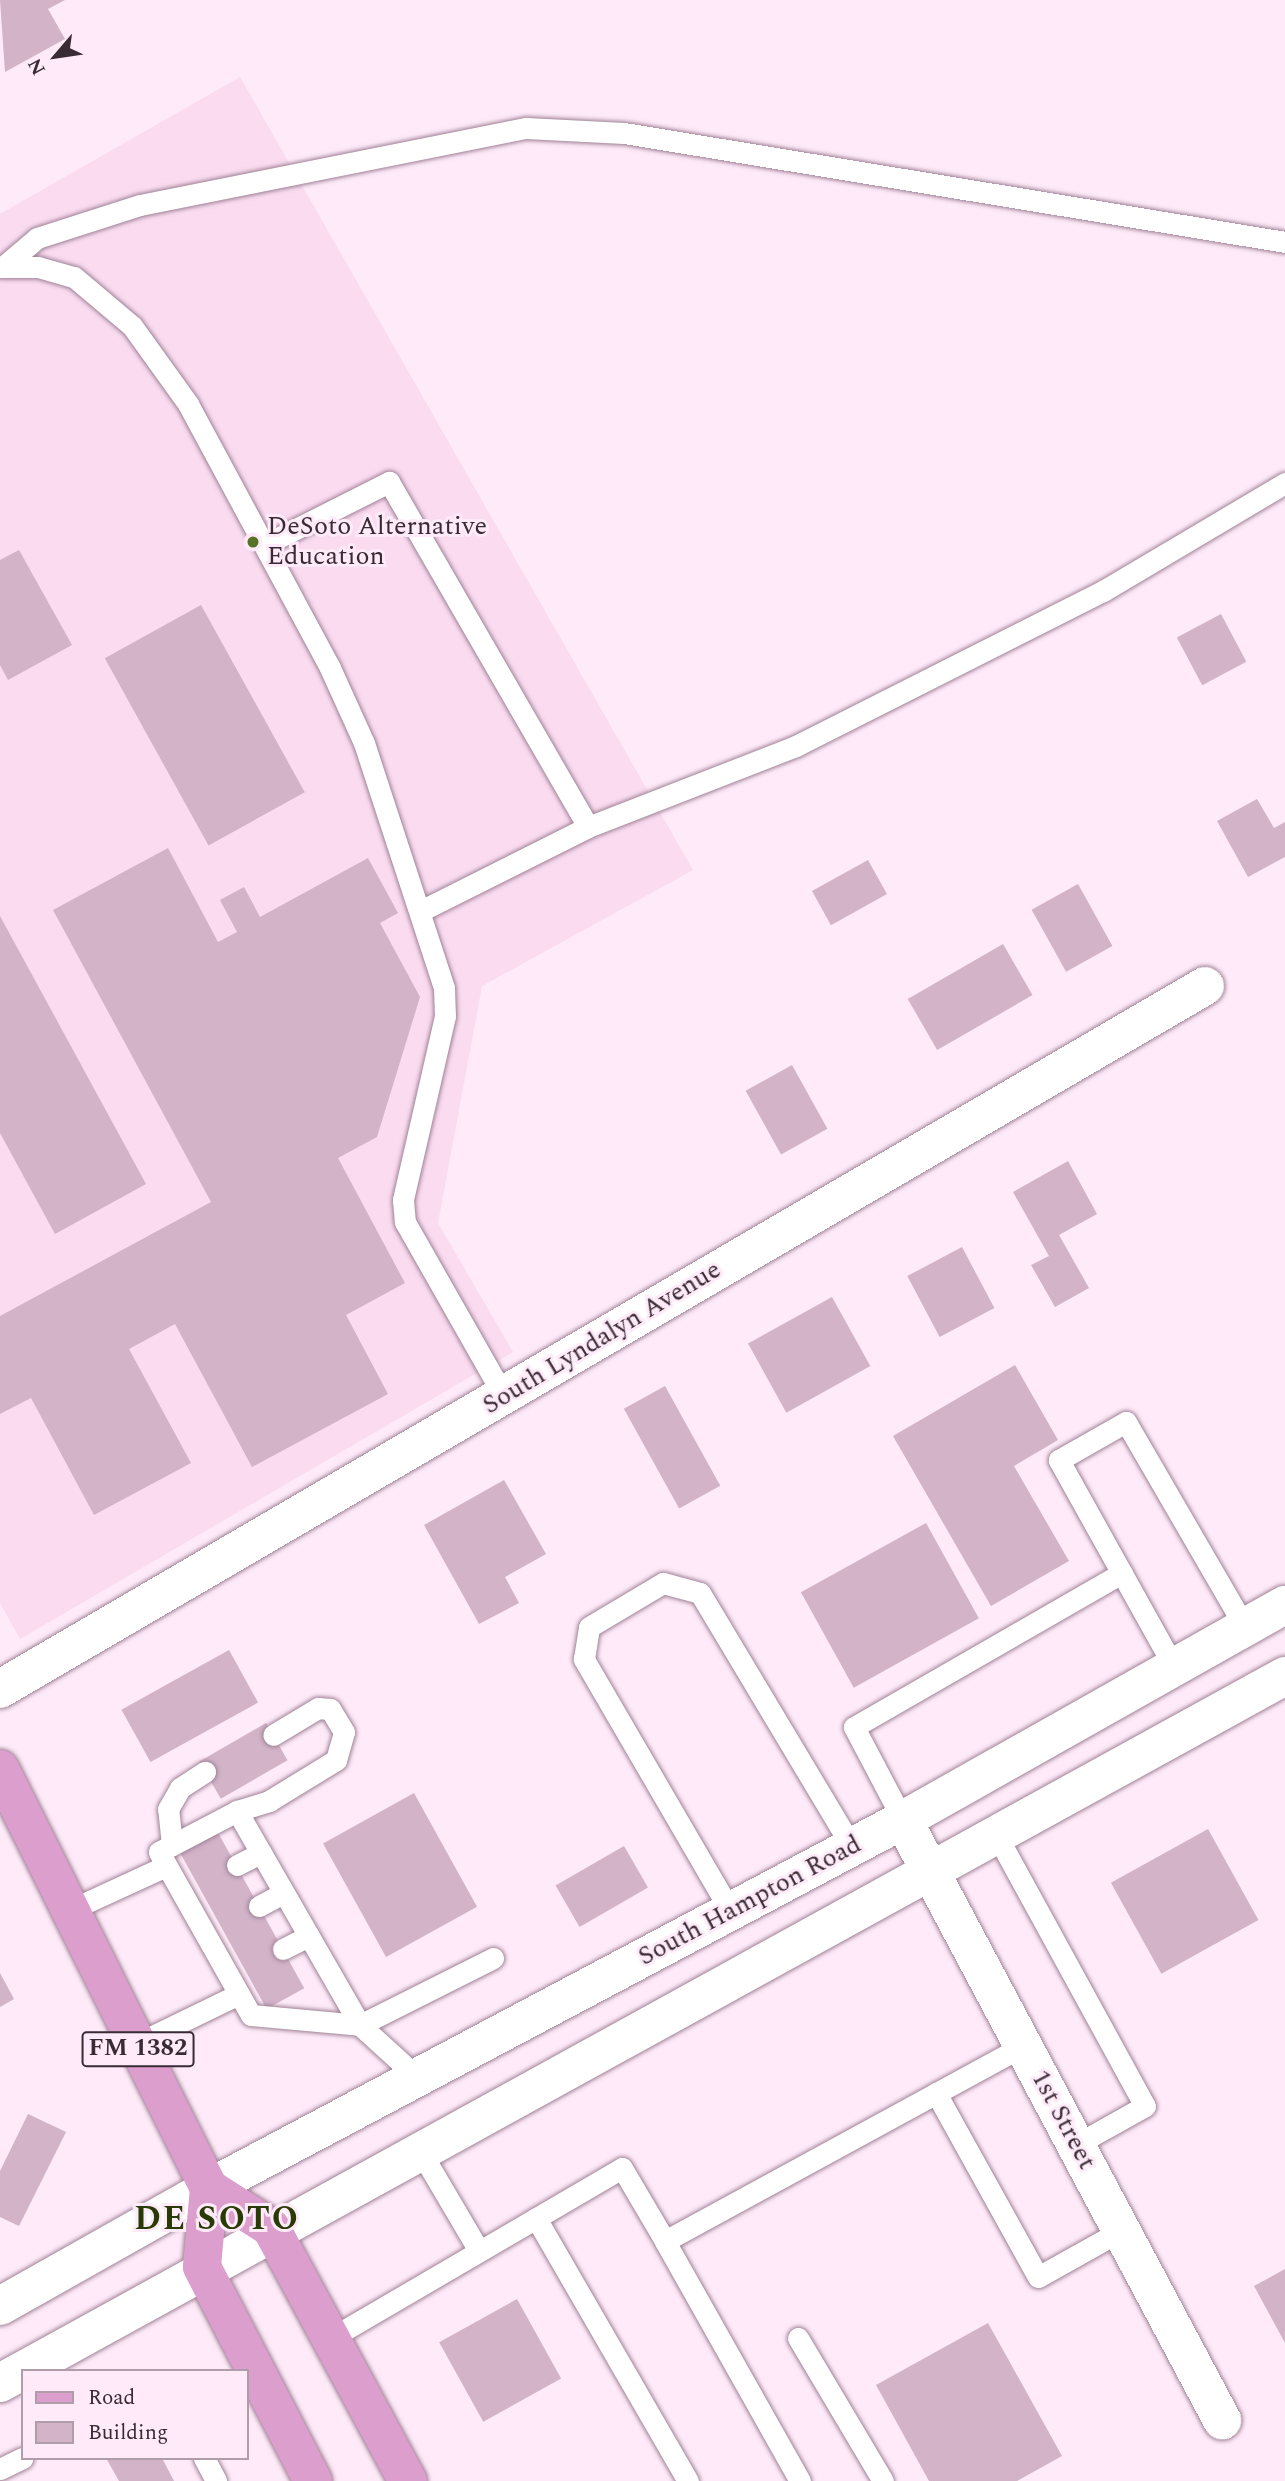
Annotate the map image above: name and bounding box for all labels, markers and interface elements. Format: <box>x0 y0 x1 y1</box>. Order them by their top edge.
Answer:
north arrow <box>21 21 91 91</box>
text: N <box>21 53 54 80</box>
place label: DeSoto Alternative Education <box>267 511 487 572</box>
marker: DeSoto Alternative Education <box>245 534 261 550</box>
street label: South Lyndalyn Avenue <box>477 1255 727 1421</box>
street label: South Hampton Road <box>633 1829 867 1973</box>
road number: FM 1382 <box>80 2028 196 2070</box>
street label: 1st Street <box>1024 2065 1102 2175</box>
district label: DE SOTO <box>135 2200 299 2240</box>
legend <box>21 2369 248 2460</box>
text: Road <box>88 2382 135 2414</box>
text: Building <box>88 2417 168 2449</box>

